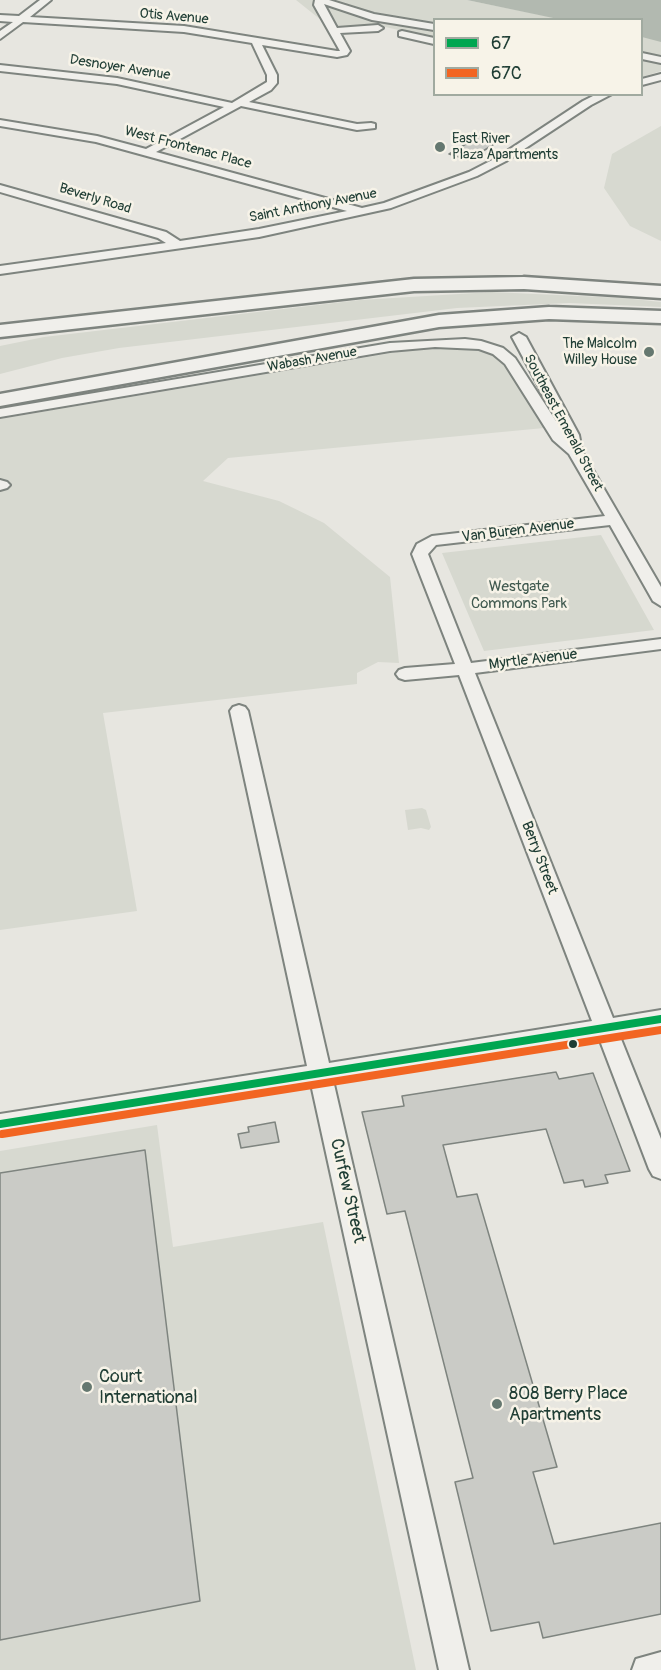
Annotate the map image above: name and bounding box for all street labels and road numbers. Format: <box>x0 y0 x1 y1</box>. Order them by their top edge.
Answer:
street label: Otis Avenue <box>139 6 209 28</box>
street label: Desnoyer Avenue <box>69 52 171 84</box>
street label: West Frontenac Place <box>123 123 253 173</box>
street label: Beverly Road <box>57 180 133 218</box>
street label: Saint Anthony Avenue <box>248 185 378 227</box>
street label: Wabash Avenue <box>266 344 358 376</box>
street label: Southeast Emerald Street <box>520 352 606 494</box>
street label: Van Buren Avenue <box>461 515 575 547</box>
street label: Myrtle Avenue <box>488 646 578 674</box>
street label: Berry Street <box>517 819 561 897</box>
street label: Curfew Street <box>324 1137 370 1245</box>

